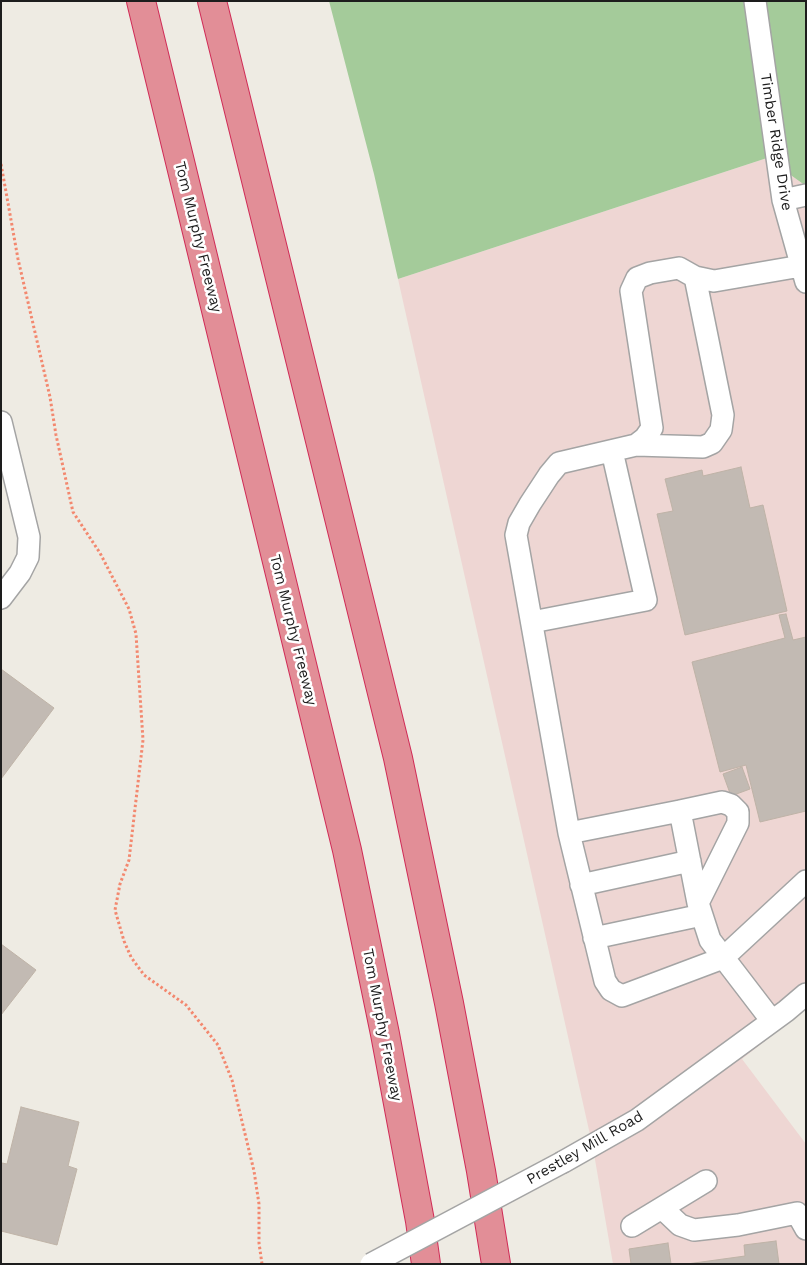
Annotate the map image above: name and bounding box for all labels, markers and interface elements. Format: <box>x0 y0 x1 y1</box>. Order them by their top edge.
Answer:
street label: Timber Ridge Drive <box>756 72 796 212</box>
street label: Tom Murphy Freeway <box>171 160 225 314</box>
street label: Tom Murphy Freeway <box>266 553 320 707</box>
street label: Tom Murphy Freeway <box>358 947 406 1103</box>
street label: Prestley Mill Road <box>524 1107 646 1189</box>

